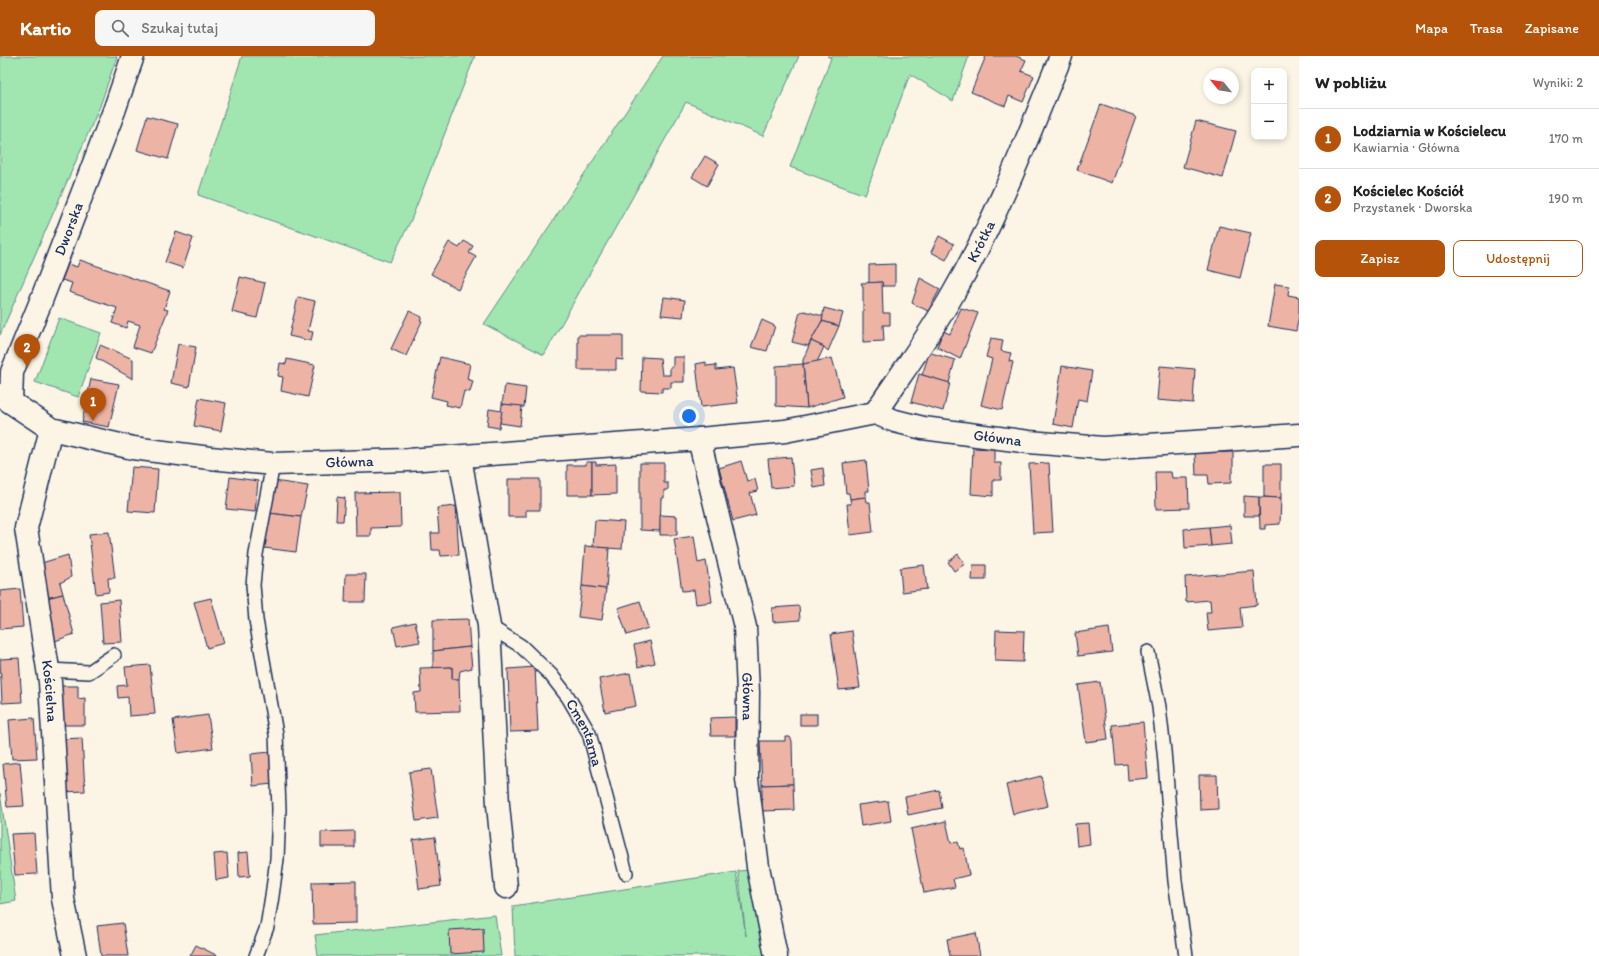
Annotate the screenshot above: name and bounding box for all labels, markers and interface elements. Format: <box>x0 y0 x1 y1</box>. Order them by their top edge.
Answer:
search box <box>95 10 375 46</box>
text: Kartio <box>20 17 71 40</box>
icon: search <box>109 17 131 39</box>
text: Szukaj tutaj <box>141 19 218 37</box>
text: Mapa <box>1415 20 1448 37</box>
text: Trasa <box>1470 20 1503 37</box>
text: Zapisane <box>1525 20 1579 37</box>
north arrow <box>1203 68 1239 104</box>
map controls <box>1251 68 1287 140</box>
button: + <box>1251 68 1287 104</box>
text: W pobliżu <box>1315 72 1386 92</box>
text: Wyniki: 2 <box>1533 75 1583 90</box>
button: − <box>1251 104 1287 140</box>
text: Lodziarnia w Kościelecu <box>1353 122 1506 140</box>
text: 1 <box>1325 131 1331 146</box>
text: 170 m <box>1549 131 1583 146</box>
text: Kawiarnia · Główna <box>1353 140 1460 155</box>
text: Kościelec Kościół <box>1353 182 1463 200</box>
text: 2 <box>1325 191 1331 206</box>
text: 190 m <box>1548 191 1583 206</box>
street label: Dworska <box>50 199 87 258</box>
text: Przystanek · Dworska <box>1353 200 1472 215</box>
street label: Krótka <box>963 217 999 265</box>
button: Zapisz <box>1315 240 1445 277</box>
button: Udostępnij <box>1453 240 1583 277</box>
pin: 2 <box>14 334 40 367</box>
pin: 1 <box>80 388 106 421</box>
your location <box>679 406 699 426</box>
street label: Główna <box>972 426 1023 450</box>
street label: Główna <box>325 452 374 471</box>
street label: Kościelna <box>38 659 61 723</box>
street label: Główna <box>738 672 757 721</box>
street label: Cmentarna <box>562 696 606 768</box>

